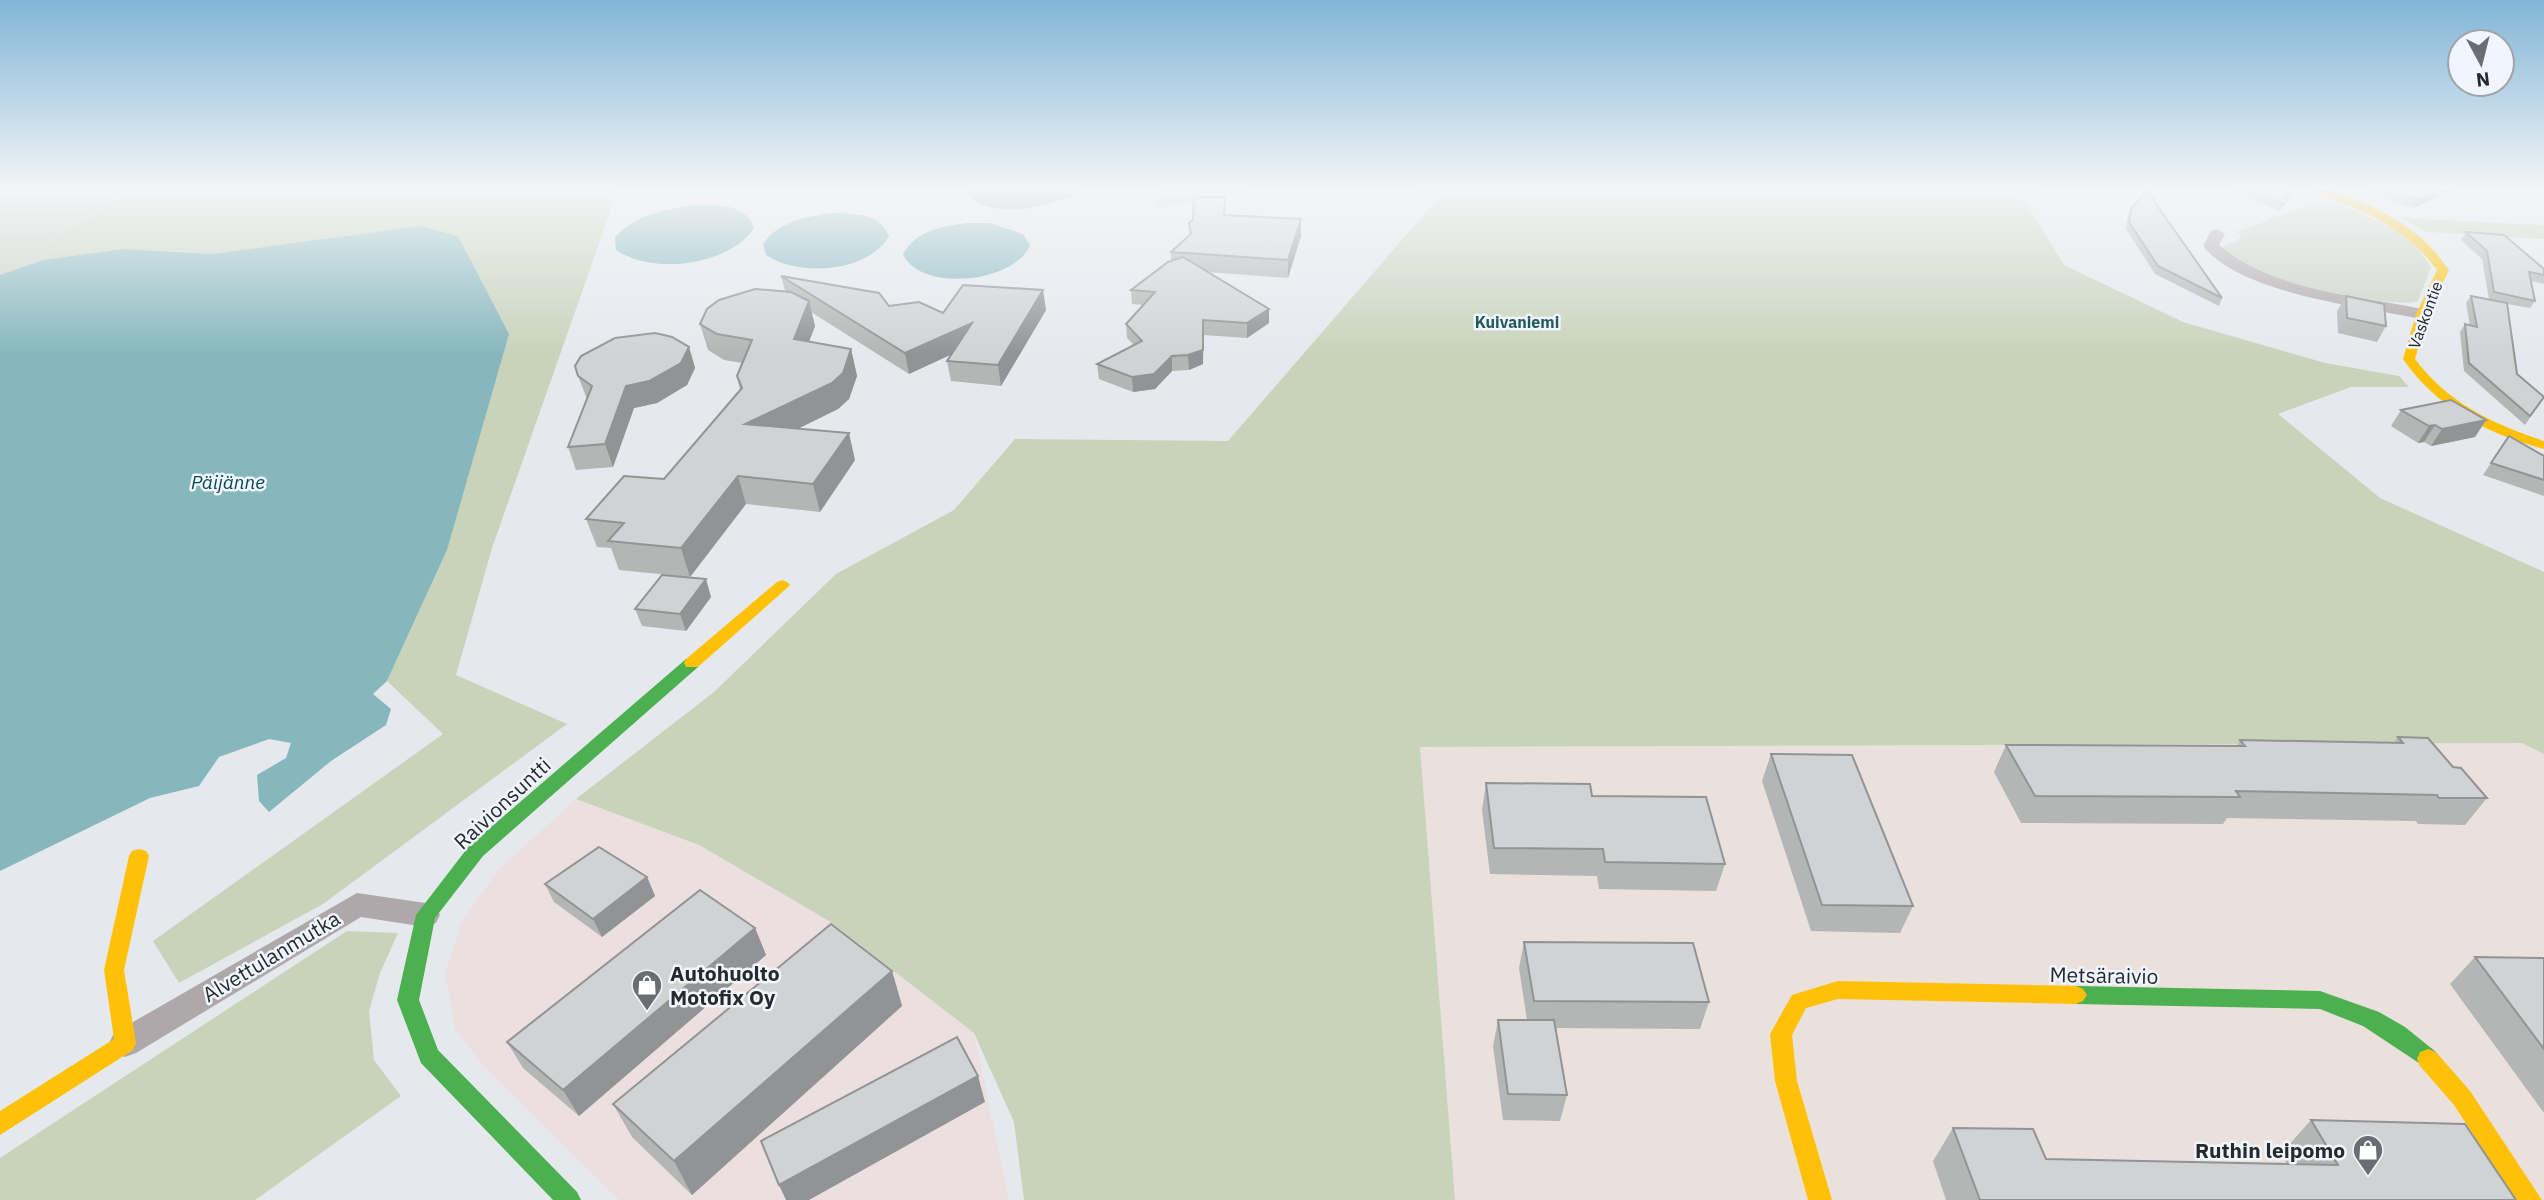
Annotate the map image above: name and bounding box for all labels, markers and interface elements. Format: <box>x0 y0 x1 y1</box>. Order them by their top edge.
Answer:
north arrow <box>2446 28 2516 98</box>
text: N <box>2475 67 2491 93</box>
street label: Vaskontie <box>2404 278 2446 351</box>
district label: Kuivaniemi <box>1475 312 1559 332</box>
water label: Päijänne <box>191 470 265 494</box>
street label: Raivionsuntti <box>448 751 556 855</box>
street label: Alvettulanmutka <box>197 904 345 1008</box>
place label: Autohuolto Motofix Oy <box>670 959 780 1011</box>
street label: Metsäraivio <box>2049 960 2159 990</box>
shop icon: Autohuolto Motofix Oy <box>630 968 664 1012</box>
shop icon: Ruthin leipomo <box>2351 1133 2385 1177</box>
place label: Ruthin leipomo <box>2195 1136 2345 1164</box>

